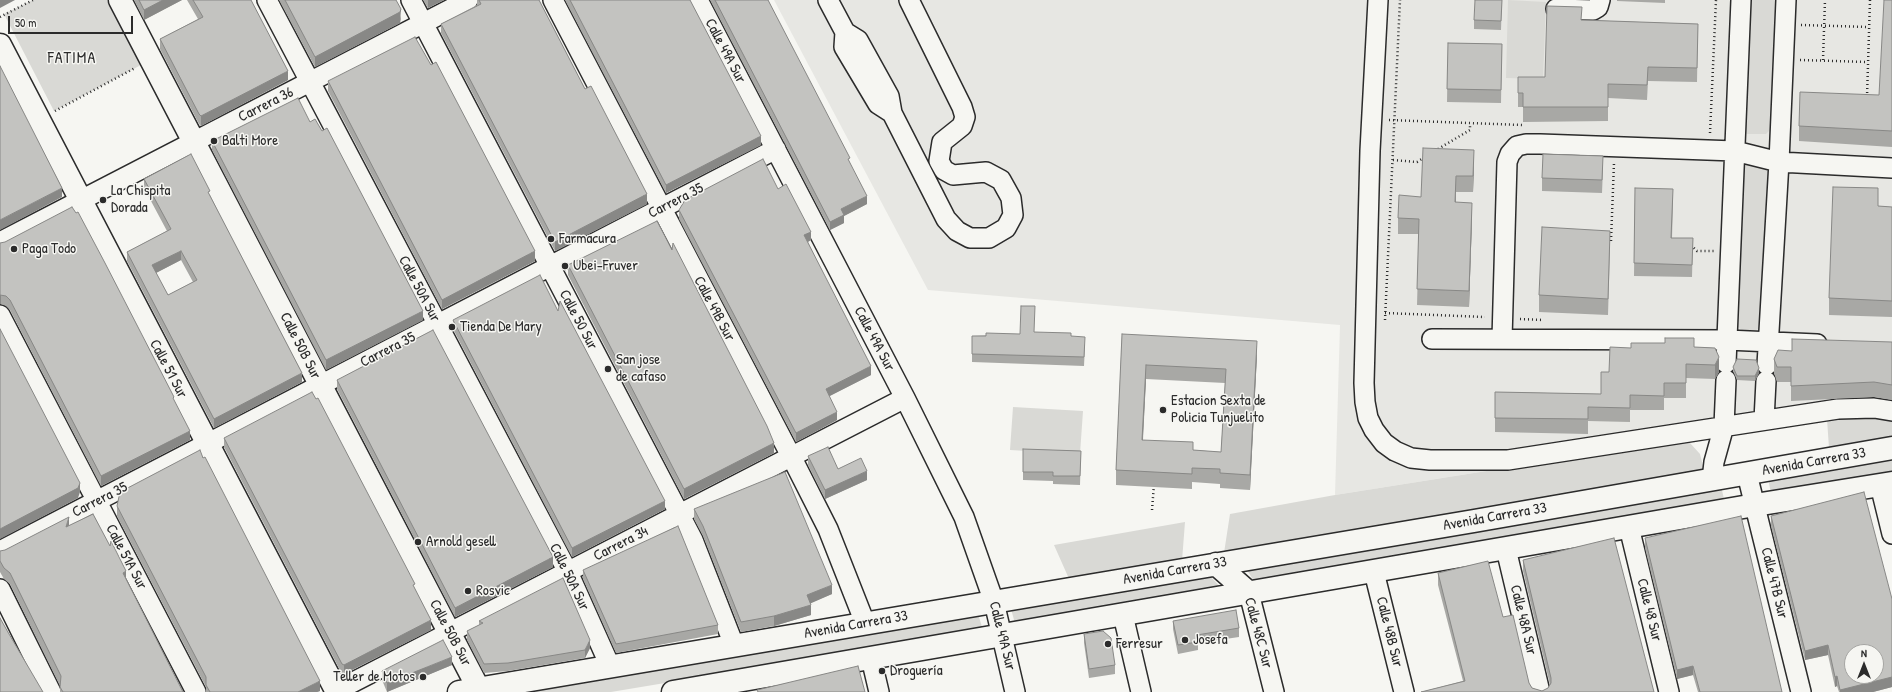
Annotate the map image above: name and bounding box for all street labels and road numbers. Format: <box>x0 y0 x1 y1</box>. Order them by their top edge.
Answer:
street label: Calle 49A Sur <box>700 16 750 86</box>
street label: Carrera 36 <box>235 83 297 127</box>
street label: Carrera 35 <box>645 179 707 223</box>
street label: Calle 50A Sur <box>394 253 444 325</box>
street label: Calle 49B Sur <box>689 274 739 344</box>
street label: Calle 50 Sur <box>555 287 601 353</box>
street label: Calle 49A Sur <box>849 304 899 374</box>
street label: Calle 50B Sur <box>275 309 325 383</box>
street label: Carrera 35 <box>357 328 419 372</box>
street label: Calle 51 Sur <box>145 337 191 401</box>
street label: Avenida Carrera 33 <box>1761 444 1867 480</box>
street label: Carrera 35 <box>69 478 131 522</box>
street label: Avenida Carrera 33 <box>1442 499 1548 535</box>
street label: Calle 51A Sur <box>101 521 151 593</box>
street label: Carrera 34 <box>591 523 651 565</box>
street label: Calle 50A Sur <box>545 540 593 614</box>
street label: Calle 47B Sur <box>1756 546 1792 620</box>
street label: Avenida Carrera 33 <box>1122 553 1228 589</box>
street label: Calle 48 Sur <box>1632 577 1666 643</box>
street label: Calle 48A Sur <box>1506 583 1540 657</box>
street label: Calle 48B Sur <box>1372 595 1406 669</box>
street label: Calle 48C Sur <box>1240 596 1276 670</box>
street label: Calle 50B Sur <box>425 597 475 669</box>
street label: Calle 49A Sur <box>985 600 1019 672</box>
street label: Avenida Carrera 33 <box>803 607 909 643</box>

